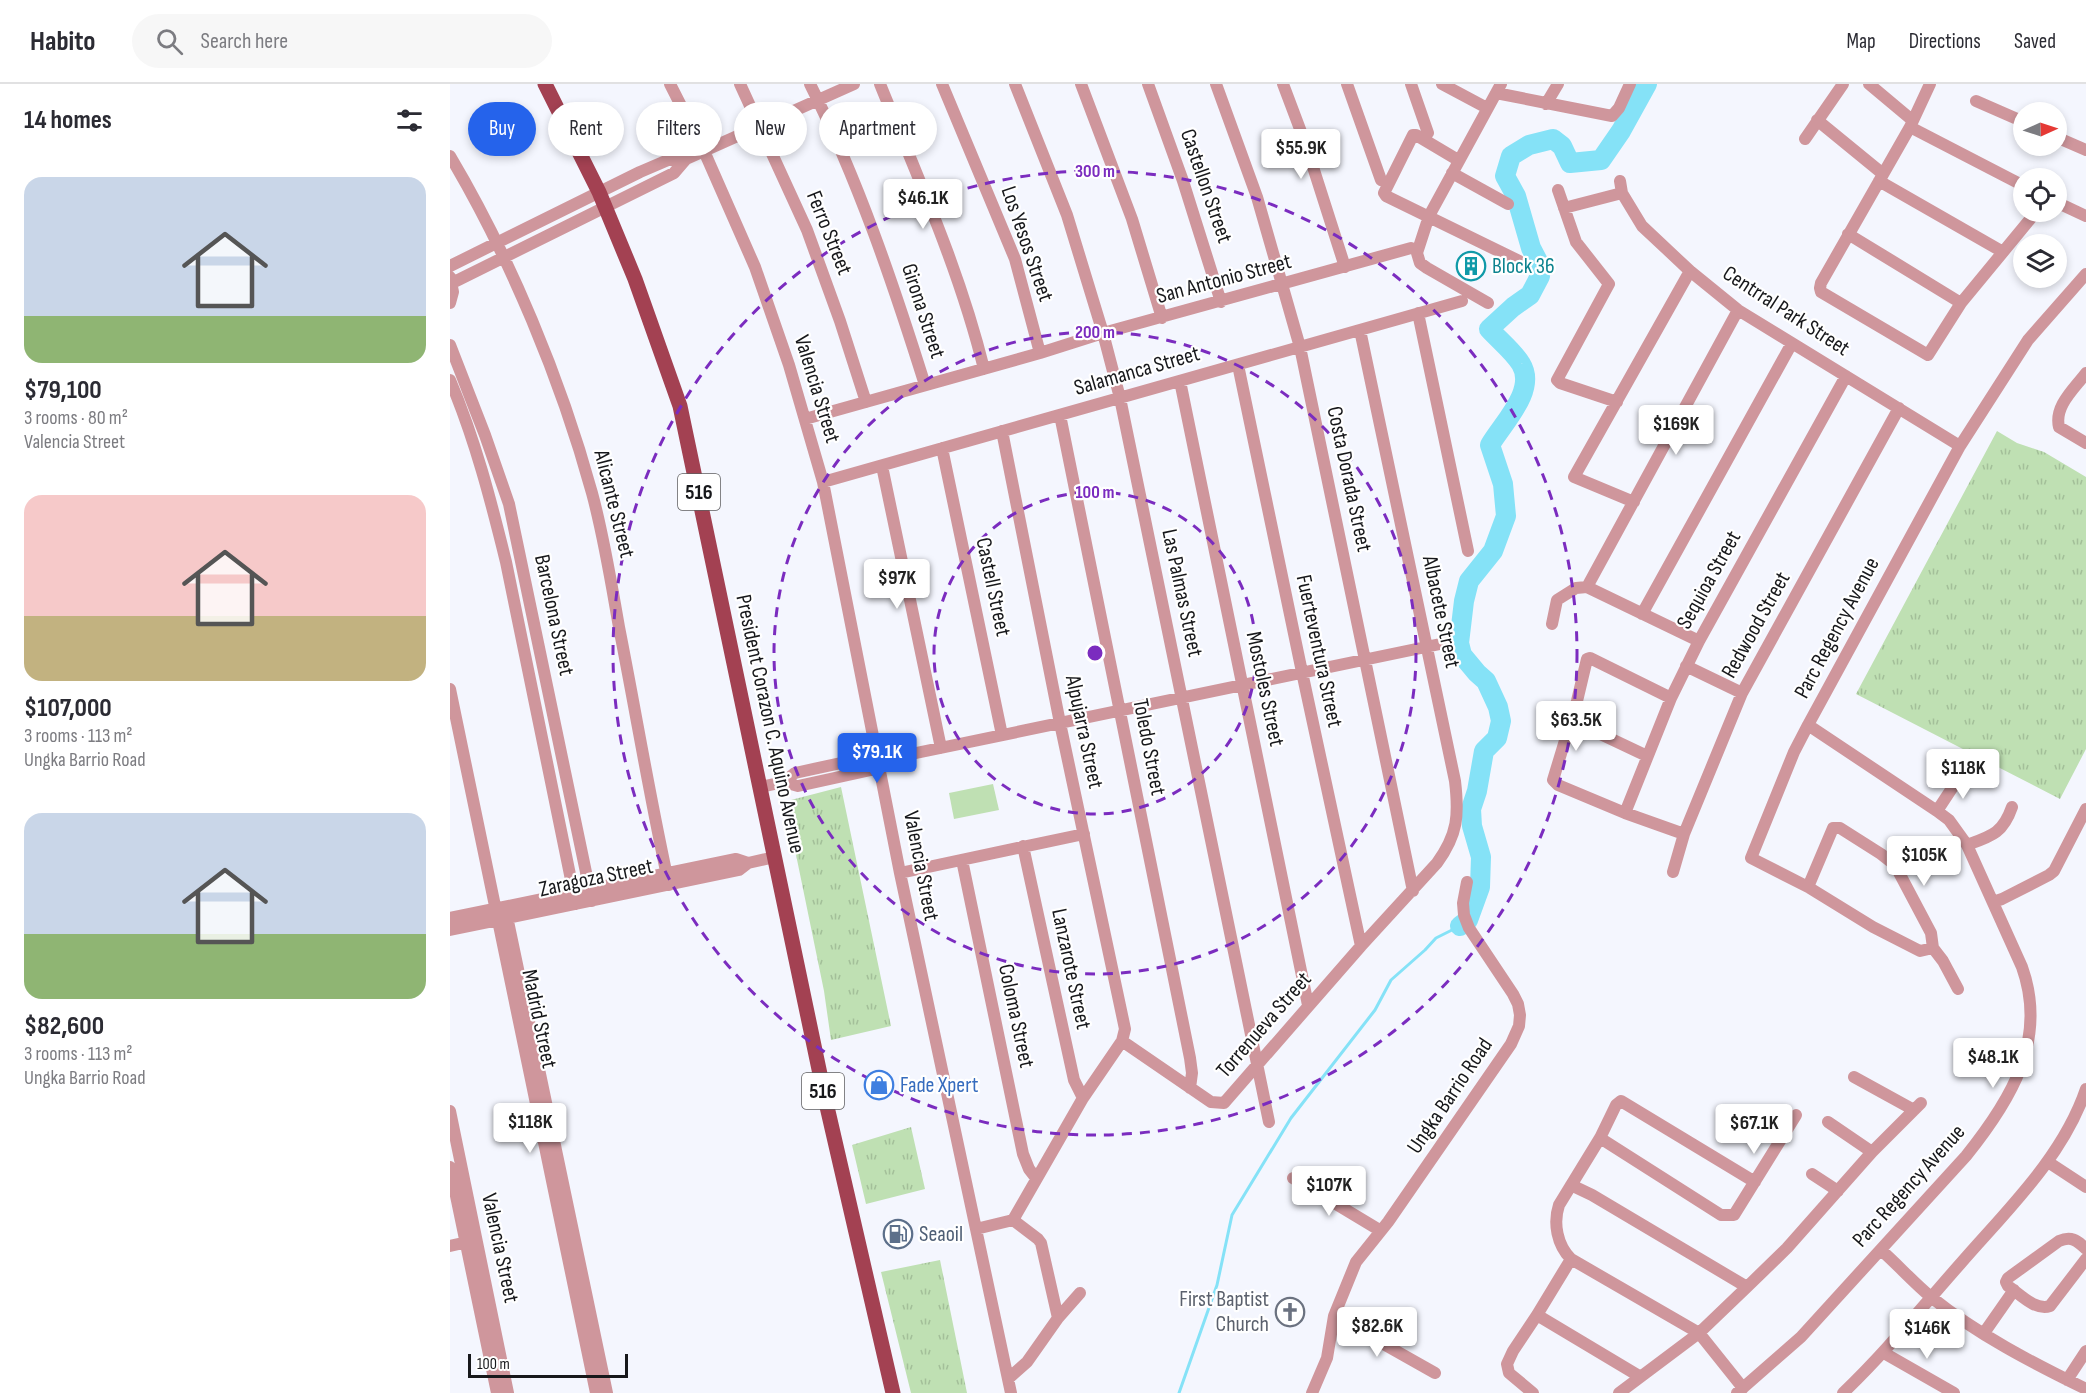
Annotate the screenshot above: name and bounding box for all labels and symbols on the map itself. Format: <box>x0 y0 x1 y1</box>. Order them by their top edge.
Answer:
north arrow <box>2013 102 2067 156</box>
street label: Castellon Street <box>1174 125 1238 247</box>
pin: $55.9K <box>1252 129 1350 180</box>
text: 300 m <box>1075 161 1115 182</box>
pin: $46.1K <box>874 179 972 230</box>
street label: Los Yesos Street <box>995 183 1059 305</box>
street label: Ferro Street <box>800 187 858 279</box>
street label: San Antonio Street <box>1154 248 1295 310</box>
building icon: Block 36 <box>1455 250 1487 282</box>
place label: Block 36 <box>1492 253 1555 280</box>
street label: Girona Street <box>895 260 951 362</box>
street label: Centrral Park Street <box>1717 260 1855 362</box>
text: 200 m <box>1075 322 1115 343</box>
street label: Valencia Street <box>788 332 846 446</box>
street label: Salamanca Street <box>1071 340 1203 402</box>
street label: Costa Dorada Street <box>1320 404 1378 554</box>
pin: $169K <box>1634 405 1718 456</box>
street label: Alicante Street <box>587 446 640 561</box>
road number: 516 <box>678 474 720 510</box>
text: 100 m <box>1076 482 1115 503</box>
street label: Sequioa Street <box>1671 526 1747 634</box>
street label: Las Palmas Street <box>1155 527 1209 660</box>
street label: Castell Street <box>969 535 1017 639</box>
street label: Barcelona Street <box>528 552 580 678</box>
street label: Albacete Street <box>1416 552 1466 671</box>
street label: Parc Regency Avenue <box>1788 553 1886 703</box>
pin: $97K <box>861 559 933 610</box>
street label: Redwood Street <box>1716 567 1796 683</box>
street label: Fuerteventura Street <box>1290 572 1348 730</box>
street label: President Corazon C. Aquino Avenue <box>729 592 811 856</box>
street label: Mostoles Street <box>1240 629 1290 749</box>
centre of rings <box>1085 643 1105 663</box>
street label: Alpujarra Street <box>1059 672 1109 791</box>
street label: Toledo Street <box>1126 696 1172 798</box>
pin: $63.5K <box>1527 701 1625 752</box>
pin: $79.1K <box>828 733 926 784</box>
pin: $118K <box>1921 749 2005 800</box>
street label: Valencia Street <box>897 809 945 923</box>
pin: $105K <box>1882 836 1966 887</box>
street label: Zaragoza Street <box>537 853 656 903</box>
street label: Lanzarote Street <box>1045 906 1097 1032</box>
street label: Coloma Street <box>992 962 1040 1071</box>
street label: Torrenueva Street <box>1211 966 1318 1084</box>
street label: Madrid Street <box>515 967 563 1071</box>
street label: Ungka Barrio Road <box>1401 1033 1499 1159</box>
pin: $48.1K <box>1944 1038 2042 1089</box>
shop icon: Fade Xpert <box>863 1069 895 1101</box>
place label: Fade Xpert <box>900 1072 979 1099</box>
road number: 516 <box>802 1073 844 1109</box>
pin: $118K <box>488 1103 572 1154</box>
pin: $67.1K <box>1705 1104 1803 1155</box>
street label: Parc Regency Avenue <box>1847 1119 1971 1253</box>
pin: $107K <box>1287 1166 1371 1217</box>
street label: Valencia Street <box>475 1191 525 1306</box>
fuel station icon: Seaoil <box>882 1218 914 1250</box>
place label: Seaoil <box>919 1221 963 1248</box>
place label: First Baptist Church <box>1179 1286 1269 1338</box>
church icon: First Baptist Church <box>1274 1296 1306 1328</box>
pin: $82.6K <box>1328 1307 1426 1358</box>
pin: $146K <box>1885 1309 1969 1360</box>
scale bar <box>468 1351 628 1378</box>

